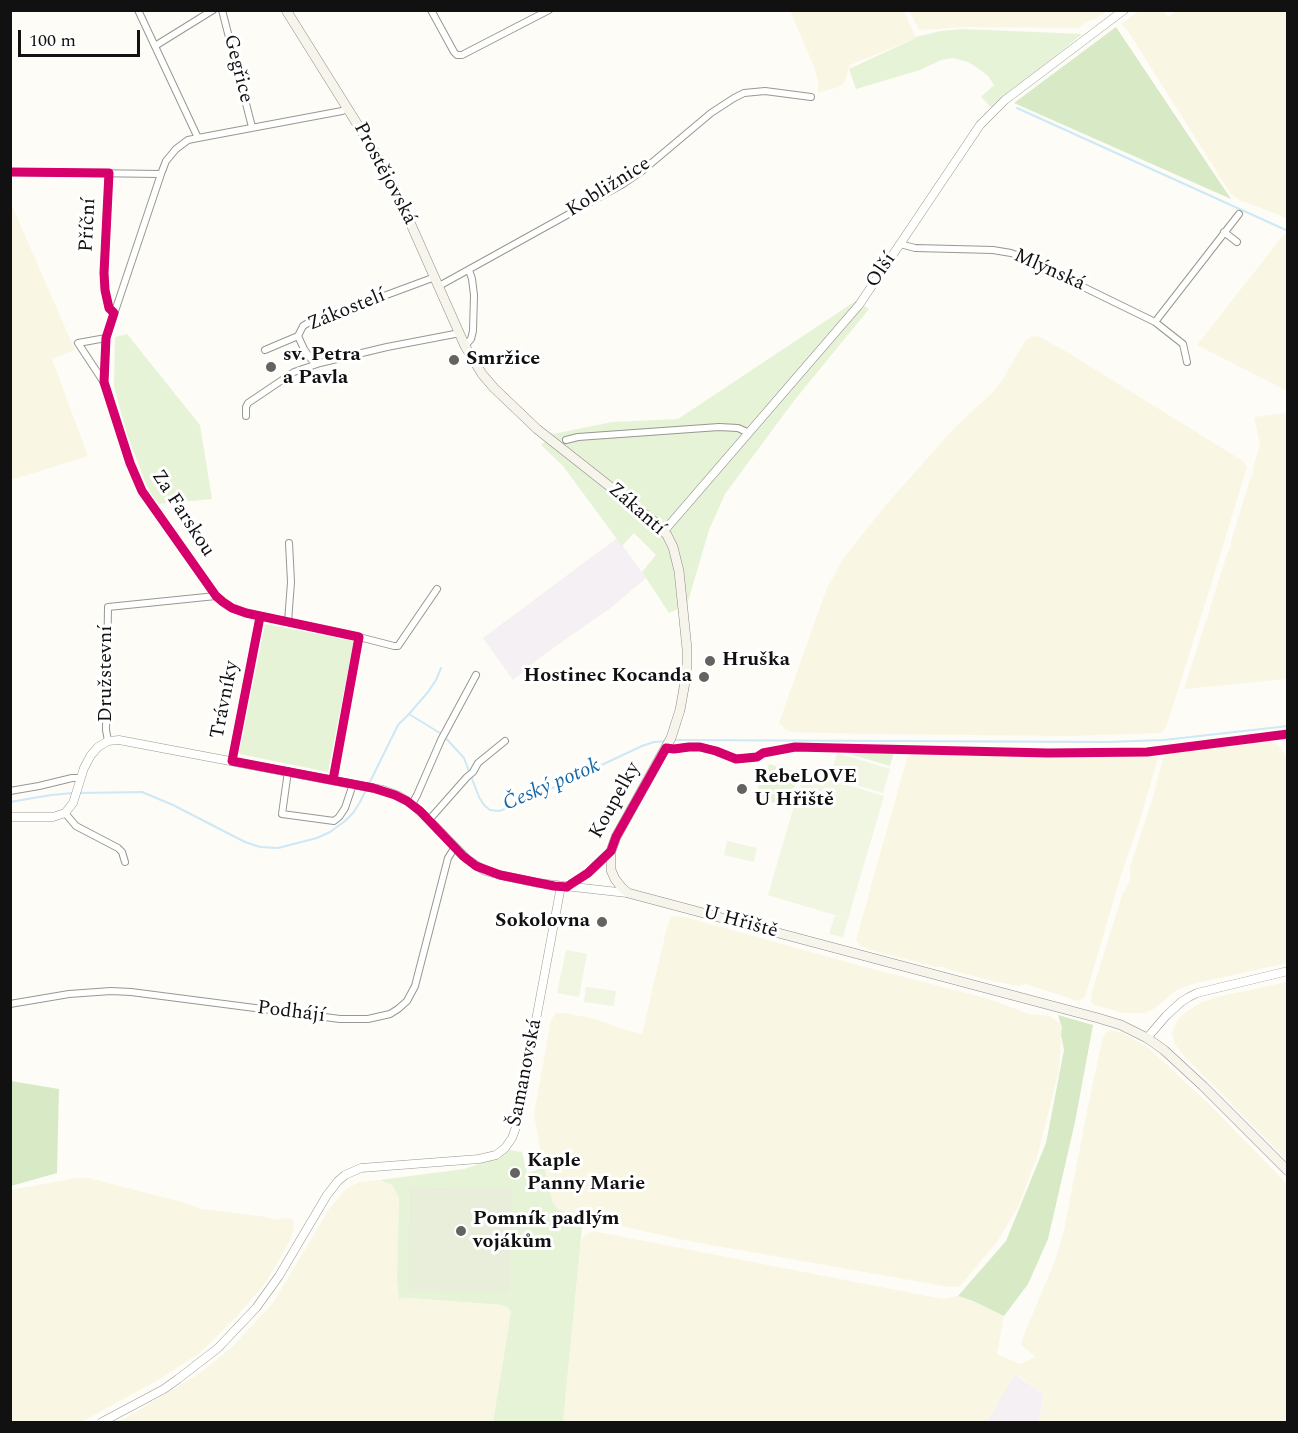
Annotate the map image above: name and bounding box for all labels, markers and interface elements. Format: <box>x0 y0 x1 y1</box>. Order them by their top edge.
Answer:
scale bar <box>21 18 142 56</box>
text: 100 m <box>29 27 76 54</box>
street label: Gegřice <box>217 33 257 105</box>
street label: Prostějovská <box>347 119 421 229</box>
street label: Kobližnice <box>562 153 656 223</box>
street label: Příční <box>76 197 102 253</box>
street label: Mlýnská <box>1010 245 1088 297</box>
street label: Olší <box>862 249 902 293</box>
street label: Zákostelí <box>305 285 389 337</box>
place label: sv. Petra a Pavla <box>283 344 361 391</box>
place label: Smržice <box>466 348 540 372</box>
marker: Smržice <box>447 353 461 367</box>
marker: sv. Petra a Pavla <box>264 360 278 374</box>
street label: Za Farskou <box>145 466 219 562</box>
street label: Zákantí <box>602 479 670 541</box>
street label: Družstevní <box>95 626 119 722</box>
place label: Hruška <box>722 649 790 673</box>
marker: Hruška <box>703 654 717 668</box>
street label: Trávníky <box>207 659 245 741</box>
place label: Hostinec Kocanda <box>524 665 692 689</box>
marker: Hostinec Kocanda <box>697 670 711 684</box>
water label: Český potok <box>500 754 604 818</box>
street label: Koupelky <box>585 759 647 843</box>
place label: RebeLOVE U Hřiště <box>754 766 857 813</box>
marker: RebeLOVE U Hřiště <box>735 782 749 796</box>
street label: U Hřiště <box>700 901 780 945</box>
place label: Sokolovna <box>495 910 590 934</box>
marker: Sokolovna <box>595 915 609 929</box>
street label: Podhájí <box>256 997 326 1029</box>
street label: Šamanovská <box>504 1017 548 1129</box>
place label: Kaple Panny Marie <box>527 1150 645 1197</box>
marker: Kaple Panny Marie <box>508 1166 522 1180</box>
place label: Pomník padlým vojákům <box>473 1208 619 1255</box>
marker: Pomník padlým vojákům <box>454 1224 468 1238</box>

